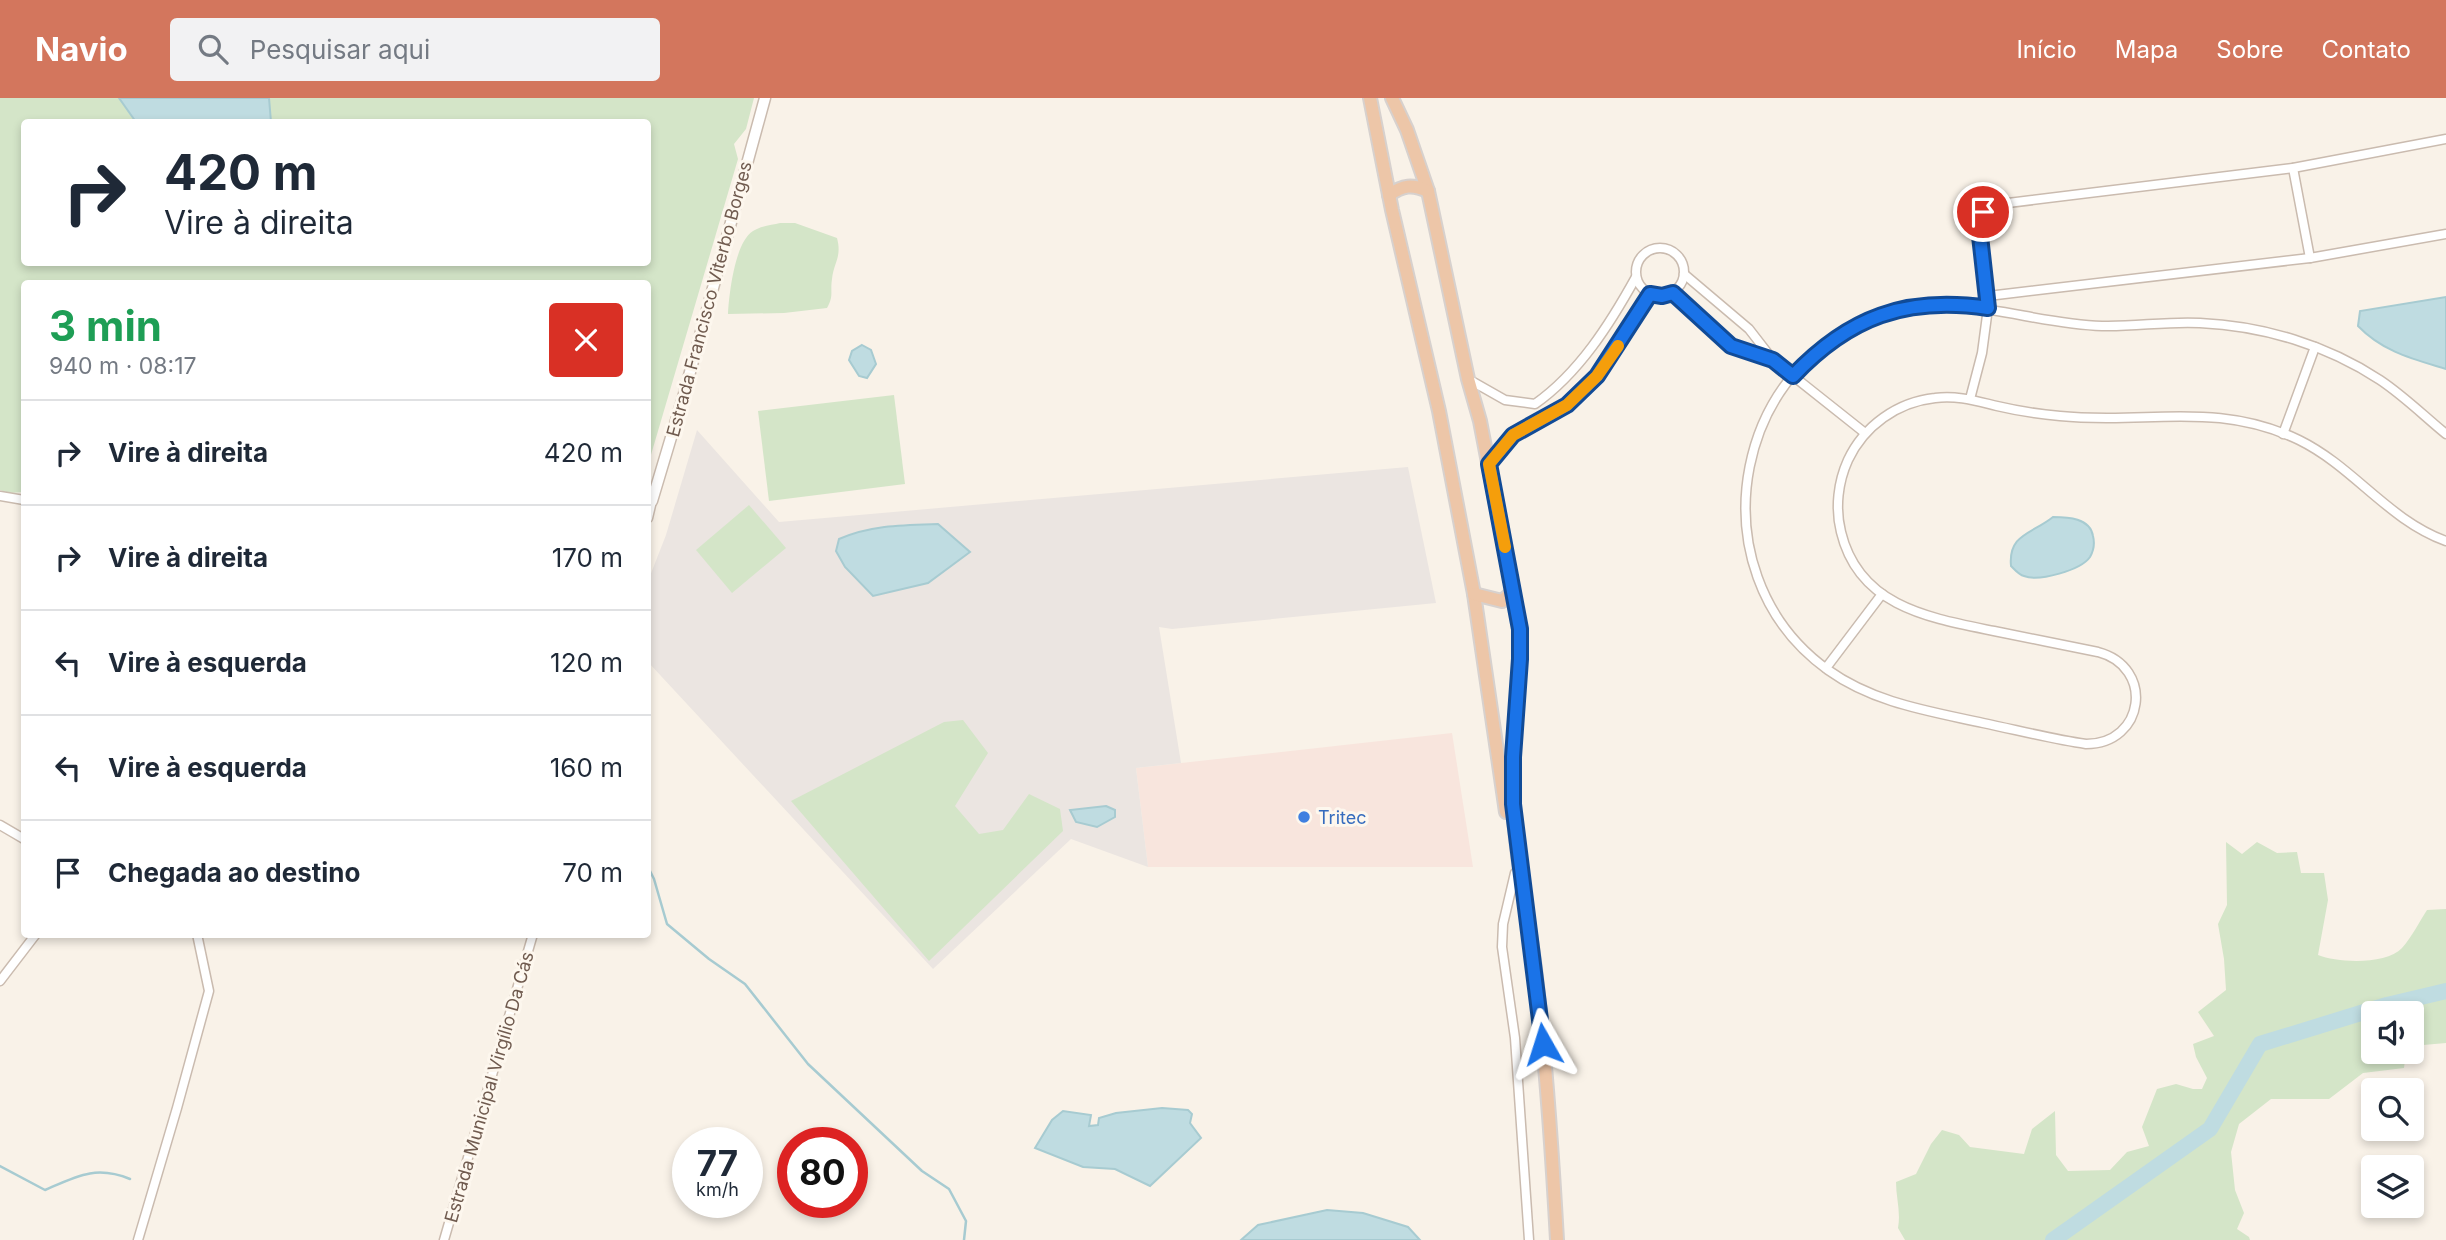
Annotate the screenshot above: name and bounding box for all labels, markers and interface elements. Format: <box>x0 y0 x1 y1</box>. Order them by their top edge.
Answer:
search box <box>170 18 660 81</box>
text: Navio <box>35 29 128 69</box>
icon: search <box>194 30 232 68</box>
text: Pesquisar aqui <box>250 34 430 65</box>
text: Início <box>2016 35 2077 64</box>
text: Mapa <box>2115 35 2178 64</box>
text: Sobre <box>2216 35 2283 64</box>
text: Contato <box>2321 35 2411 64</box>
text: 420 m <box>164 143 317 202</box>
icon: right <box>49 147 140 238</box>
street label: Estrada Francisco Viterbo Borges <box>662 159 756 439</box>
pin <box>1953 182 2013 242</box>
icon: arrive <box>1964 193 2002 231</box>
text: Vire à direita <box>164 203 354 242</box>
text: 3 min <box>49 300 162 351</box>
button: close <box>549 303 623 377</box>
text: 940 m · 08:17 <box>49 352 197 380</box>
icon: right <box>49 434 87 472</box>
text: Vire à direita <box>108 437 268 468</box>
text: 420 m <box>544 437 623 468</box>
icon: right <box>49 539 87 577</box>
text: Vire à direita <box>108 542 268 573</box>
text: 170 m <box>552 542 623 573</box>
icon: left <box>49 644 87 682</box>
text: Vire à esquerda <box>108 647 307 678</box>
text: 120 m <box>550 647 623 678</box>
icon: left <box>49 749 87 787</box>
text: Vire à esquerda <box>108 752 307 783</box>
text: 160 m <box>550 752 623 783</box>
place label: Tritec <box>1318 807 1367 828</box>
marker: Tritec <box>1296 809 1312 825</box>
icon: arrive <box>49 854 87 892</box>
text: Chegada ao destino <box>108 857 360 888</box>
text: 70 m <box>562 857 623 888</box>
street label: Estrada Municipal Virgílio Da Cás <box>440 949 538 1225</box>
map controls <box>2361 1001 2424 1218</box>
button: sound <box>2361 1001 2424 1064</box>
position arrow <box>1506 1007 1580 1081</box>
button: search <box>2361 1078 2424 1141</box>
speed limit sign: 80 <box>777 1127 868 1218</box>
text: 77 <box>697 1142 738 1184</box>
button: layers <box>2361 1155 2424 1218</box>
text: km/h <box>696 1179 739 1200</box>

